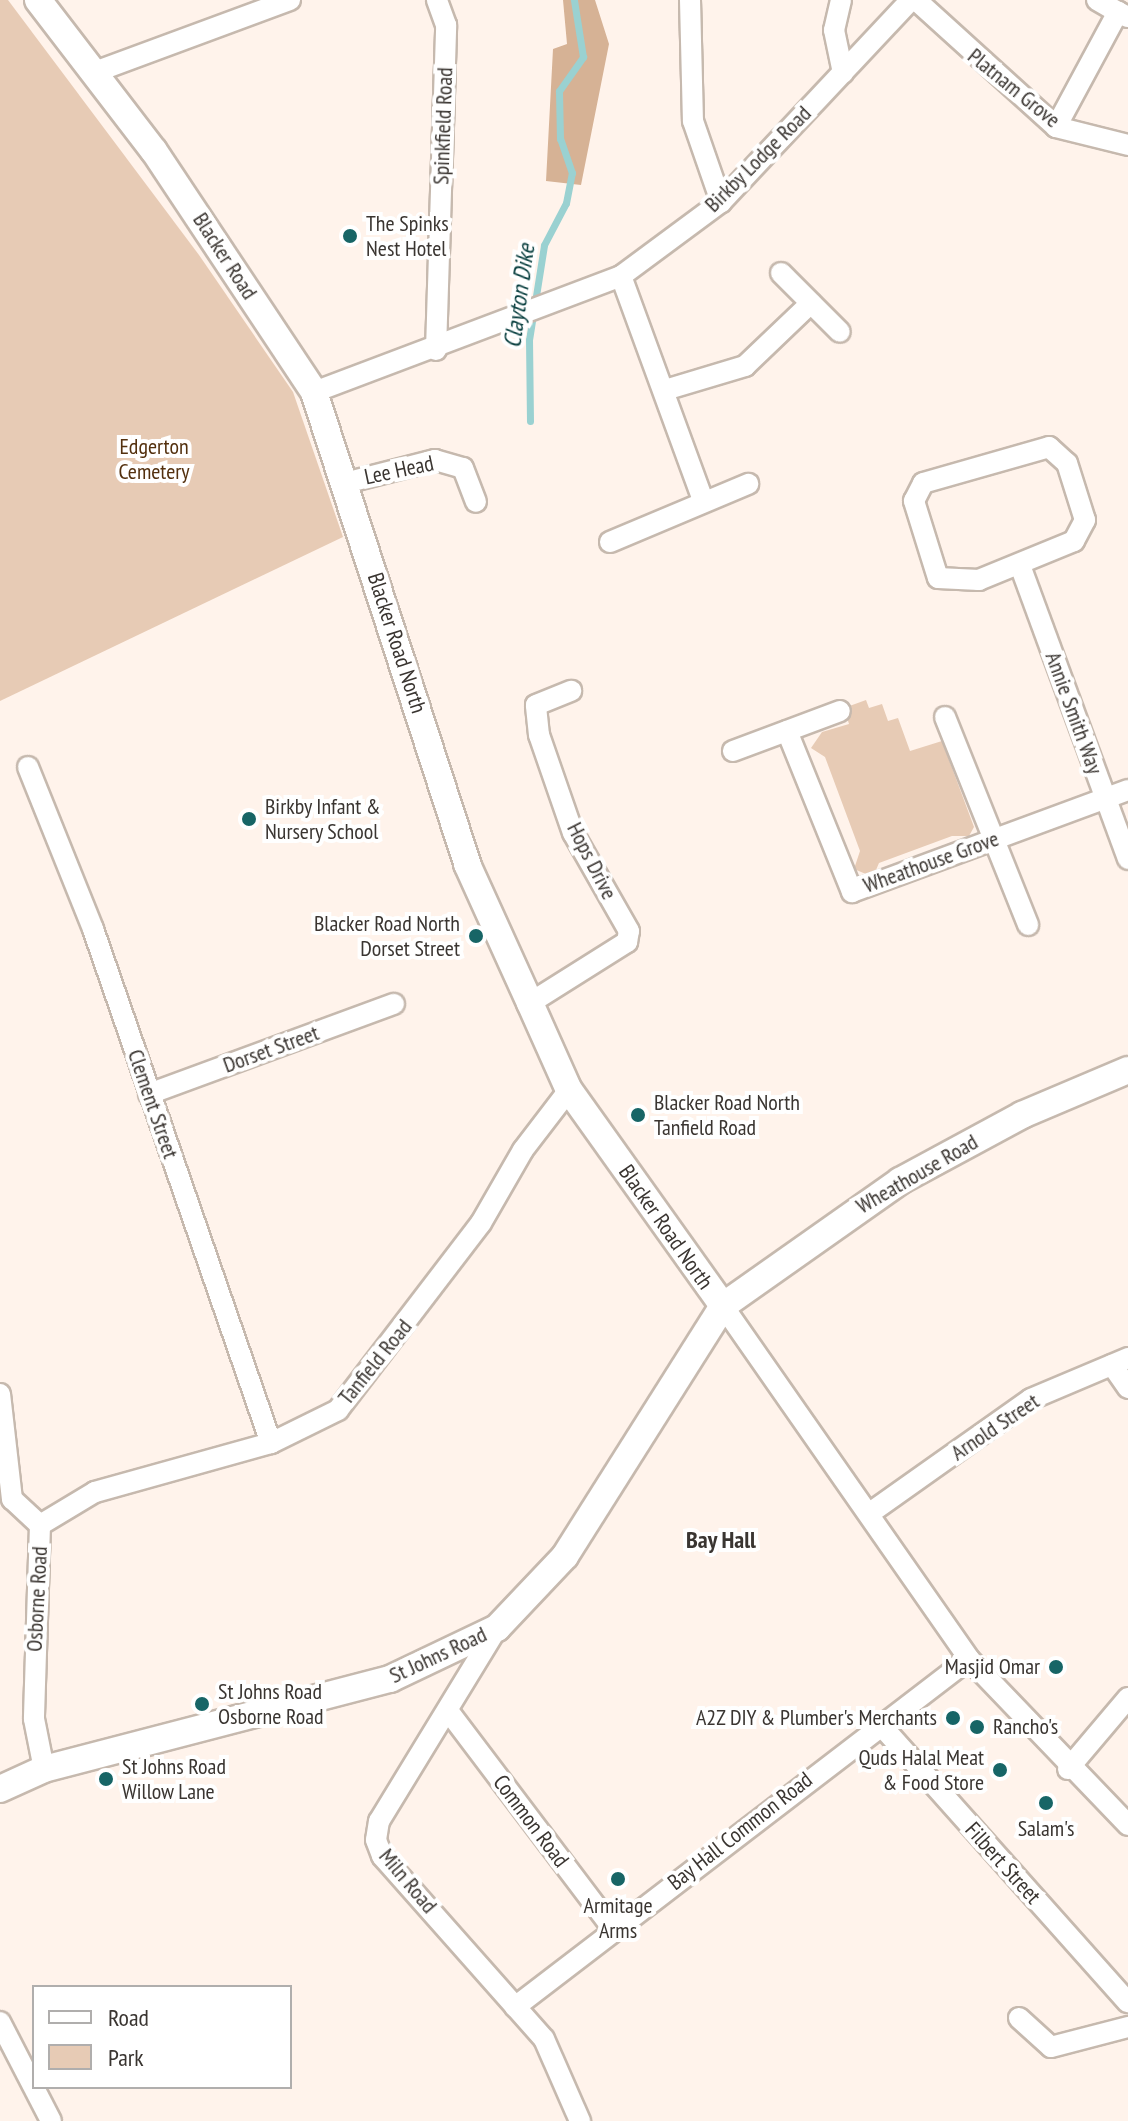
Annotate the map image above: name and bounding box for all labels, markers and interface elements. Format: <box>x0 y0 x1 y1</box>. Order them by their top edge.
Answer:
street label: Platnam Grove <box>963 43 1065 133</box>
street label: Spinkfield Road <box>428 67 458 185</box>
street label: Birkby Lodge Road <box>699 100 817 218</box>
street label: Blacker Road <box>187 208 263 304</box>
place label: The Spinks Nest Hotel <box>366 210 449 262</box>
marker: The Spinks Nest Hotel <box>341 227 359 245</box>
water label: Clayton Dike <box>497 242 541 350</box>
park label: Edgerton Cemetery <box>118 433 190 484</box>
street label: Lee Head <box>362 450 436 490</box>
street label: Blacker Road North <box>362 569 432 717</box>
street label: Annie Smith Way <box>1040 648 1108 778</box>
place label: Birkby Infant & Nursery School <box>265 793 381 844</box>
marker: Birkby Infant & Nursery School <box>240 810 258 828</box>
street label: Hops Drive <box>561 818 623 904</box>
street label: Wheathouse Grove <box>860 825 1002 899</box>
place label: Blacker Road North Dorset Street <box>314 910 460 962</box>
marker: Blacker Road North Dorset Street <box>467 927 485 945</box>
street label: Dorset Street <box>220 1020 322 1078</box>
street label: Clement Street <box>122 1046 184 1162</box>
place label: Blacker Road North Tanfield Road <box>654 1089 800 1140</box>
marker: Blacker Road North Tanfield Road <box>629 1106 647 1124</box>
street label: Wheathouse Road <box>852 1129 982 1219</box>
street label: Blacker Road North <box>613 1160 719 1294</box>
street label: Tanfield Road <box>333 1314 417 1410</box>
street label: Arnold Street <box>946 1388 1044 1466</box>
district label: Bay Hall <box>686 1526 756 1554</box>
street label: Osborne Road <box>21 1546 53 1652</box>
street label: St Johns Road <box>385 1621 491 1689</box>
place label: Masjid Omar <box>945 1654 1040 1680</box>
marker: Masjid Omar <box>1047 1658 1065 1676</box>
place label: St Johns Road Osborne Road <box>218 1678 324 1730</box>
marker: St Johns Road Osborne Road <box>193 1695 211 1713</box>
place label: A2Z DIY & Plumber's Merchants <box>695 1705 937 1731</box>
marker: A2Z DIY & Plumber's Merchants <box>944 1709 962 1727</box>
place label: Rancho's <box>993 1714 1058 1740</box>
marker: Rancho's <box>968 1718 986 1736</box>
place label: Quds Halal Meat & Food Store <box>858 1744 984 1796</box>
place label: St Johns Road Willow Lane <box>122 1753 226 1804</box>
marker: Quds Halal Meat & Food Store <box>991 1761 1009 1779</box>
street label: Bay Hall Common Road <box>662 1766 818 1896</box>
marker: St Johns Road Willow Lane <box>97 1770 115 1788</box>
street label: Common Road <box>488 1770 574 1872</box>
marker: Salam's <box>1037 1794 1055 1812</box>
place label: Salam's <box>1018 1816 1074 1842</box>
street label: Filbert Street <box>960 1817 1046 1909</box>
street label: Miln Road <box>374 1843 442 1919</box>
marker: Armitage Arms <box>609 1870 627 1888</box>
place label: Armitage Arms <box>584 1892 652 1944</box>
legend <box>32 1985 292 2089</box>
text: Road <box>108 2002 149 2033</box>
text: Park <box>108 2042 144 2073</box>

